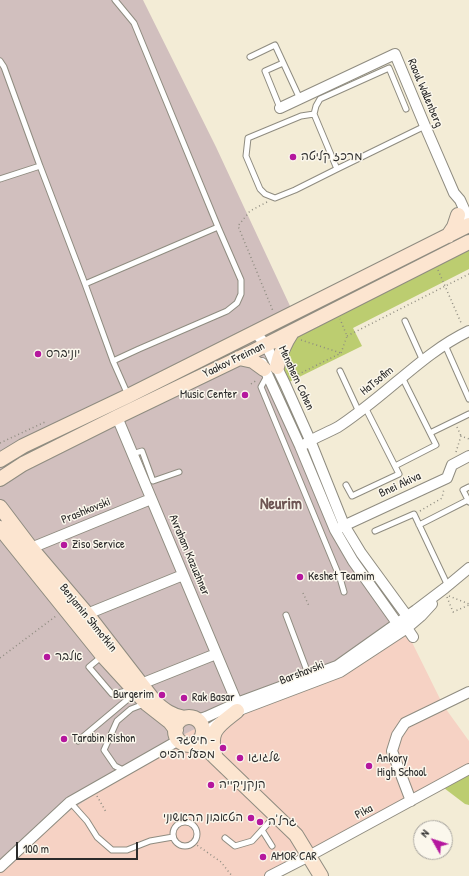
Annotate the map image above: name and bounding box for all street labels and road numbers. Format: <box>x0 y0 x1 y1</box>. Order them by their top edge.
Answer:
street label: Raoul Wallenberg <box>404 57 446 129</box>
street label: Yaakov Freiman <box>201 339 267 381</box>
street label: Menahem Cohen <box>275 343 317 413</box>
street label: HaTsofim <box>358 363 396 399</box>
street label: Bnei Akiva <box>377 469 423 501</box>
street label: Prashkovski <box>59 495 113 527</box>
street label: Avraham Kazuzhner <box>165 512 213 598</box>
street label: Benjamin Shmotkin <box>56 581 120 655</box>
street label: Barshavski <box>278 658 326 688</box>
street label: Pika <box>353 801 375 823</box>

